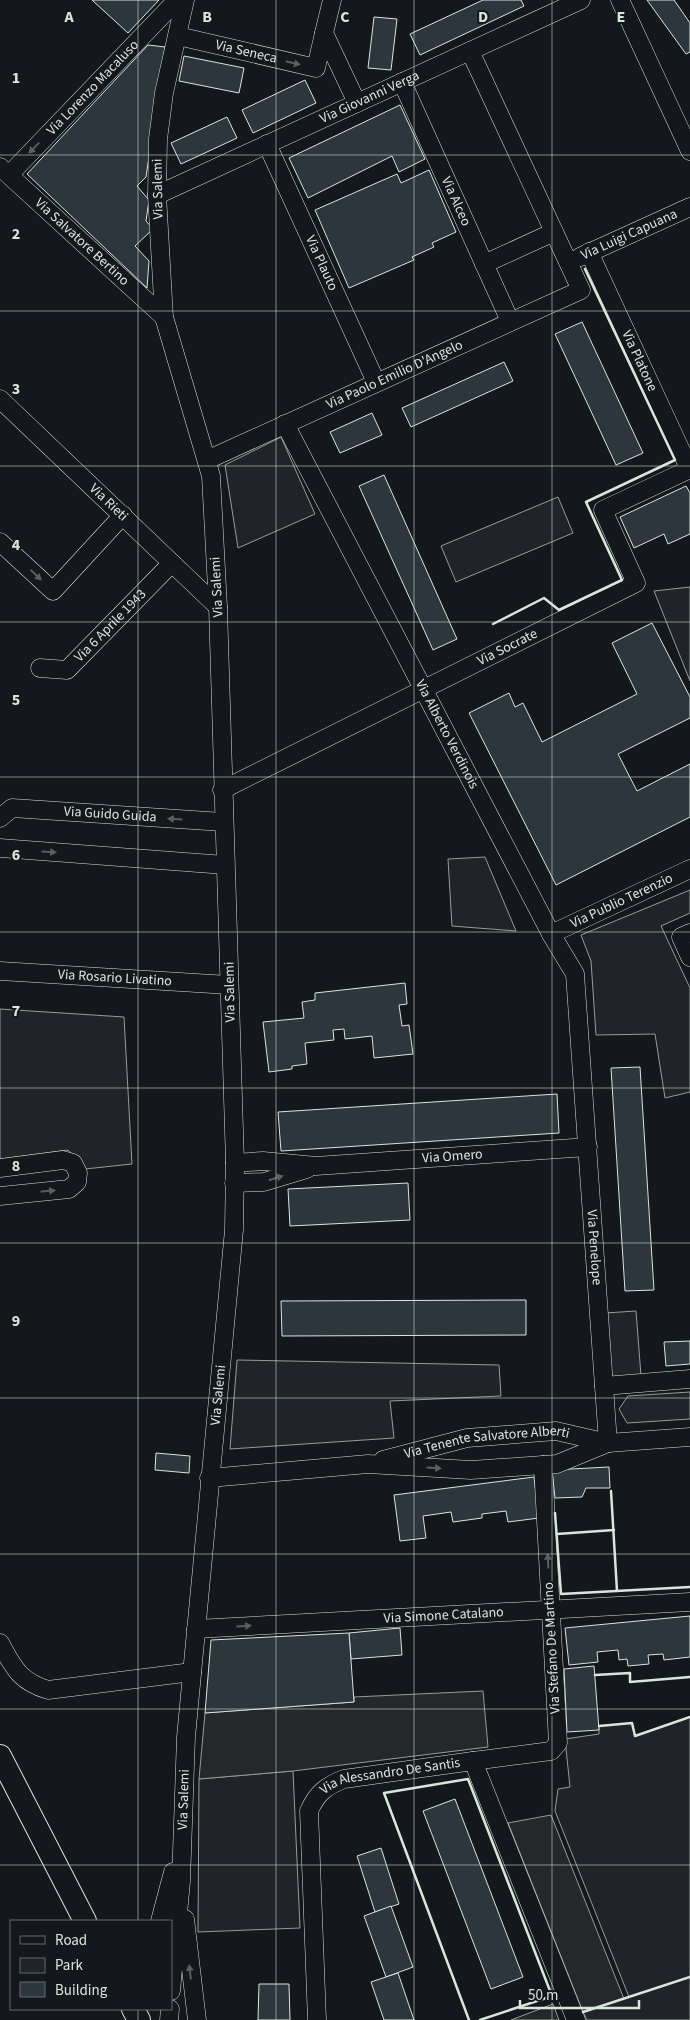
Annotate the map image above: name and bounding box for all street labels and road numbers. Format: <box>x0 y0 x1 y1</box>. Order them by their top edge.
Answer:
street label: Via Lorenzo Macaluso <box>42 35 143 140</box>
street label: Via Seneca <box>213 35 279 69</box>
street label: Via Giovanni Verga <box>316 66 423 129</box>
street label: Via Salemi <box>147 159 169 219</box>
street label: Via Alceo <box>436 173 476 229</box>
street label: Via Salvatore Bertino <box>30 193 134 290</box>
street label: Via Luigi Capuana <box>578 204 681 265</box>
street label: Via Plauto <box>300 232 343 294</box>
street label: Via Platone <box>617 327 662 395</box>
street label: Via Paolo Emilio D'Angelo <box>323 335 466 414</box>
street label: Via Rieti <box>85 479 132 526</box>
street label: Via Salemi <box>205 556 229 618</box>
street label: Via 6 Aprile 1943 <box>70 585 151 667</box>
street label: Via Socrate <box>474 624 541 671</box>
street label: Via Alberto Verdinois <box>410 676 484 793</box>
street label: Via Guido Guida <box>63 801 157 828</box>
street label: Via Publio Terenzio <box>567 868 676 934</box>
street label: Via Salemi <box>219 962 241 1022</box>
street label: Via Rosario Livatino <box>57 965 173 991</box>
street label: Via Omero <box>421 1144 483 1169</box>
street label: Via Penelope <box>582 1209 607 1286</box>
street label: Via Salemi <box>206 1364 231 1426</box>
street label: Via Tenente Salvatore Alberti <box>402 1421 572 1464</box>
street label: Via Stefano De Martino <box>539 1582 565 1714</box>
street label: Via Simone Catalano <box>383 1602 504 1629</box>
street label: Via Alessandro De Santis <box>316 1753 462 1799</box>
street label: Via Salemi <box>173 1769 195 1830</box>

